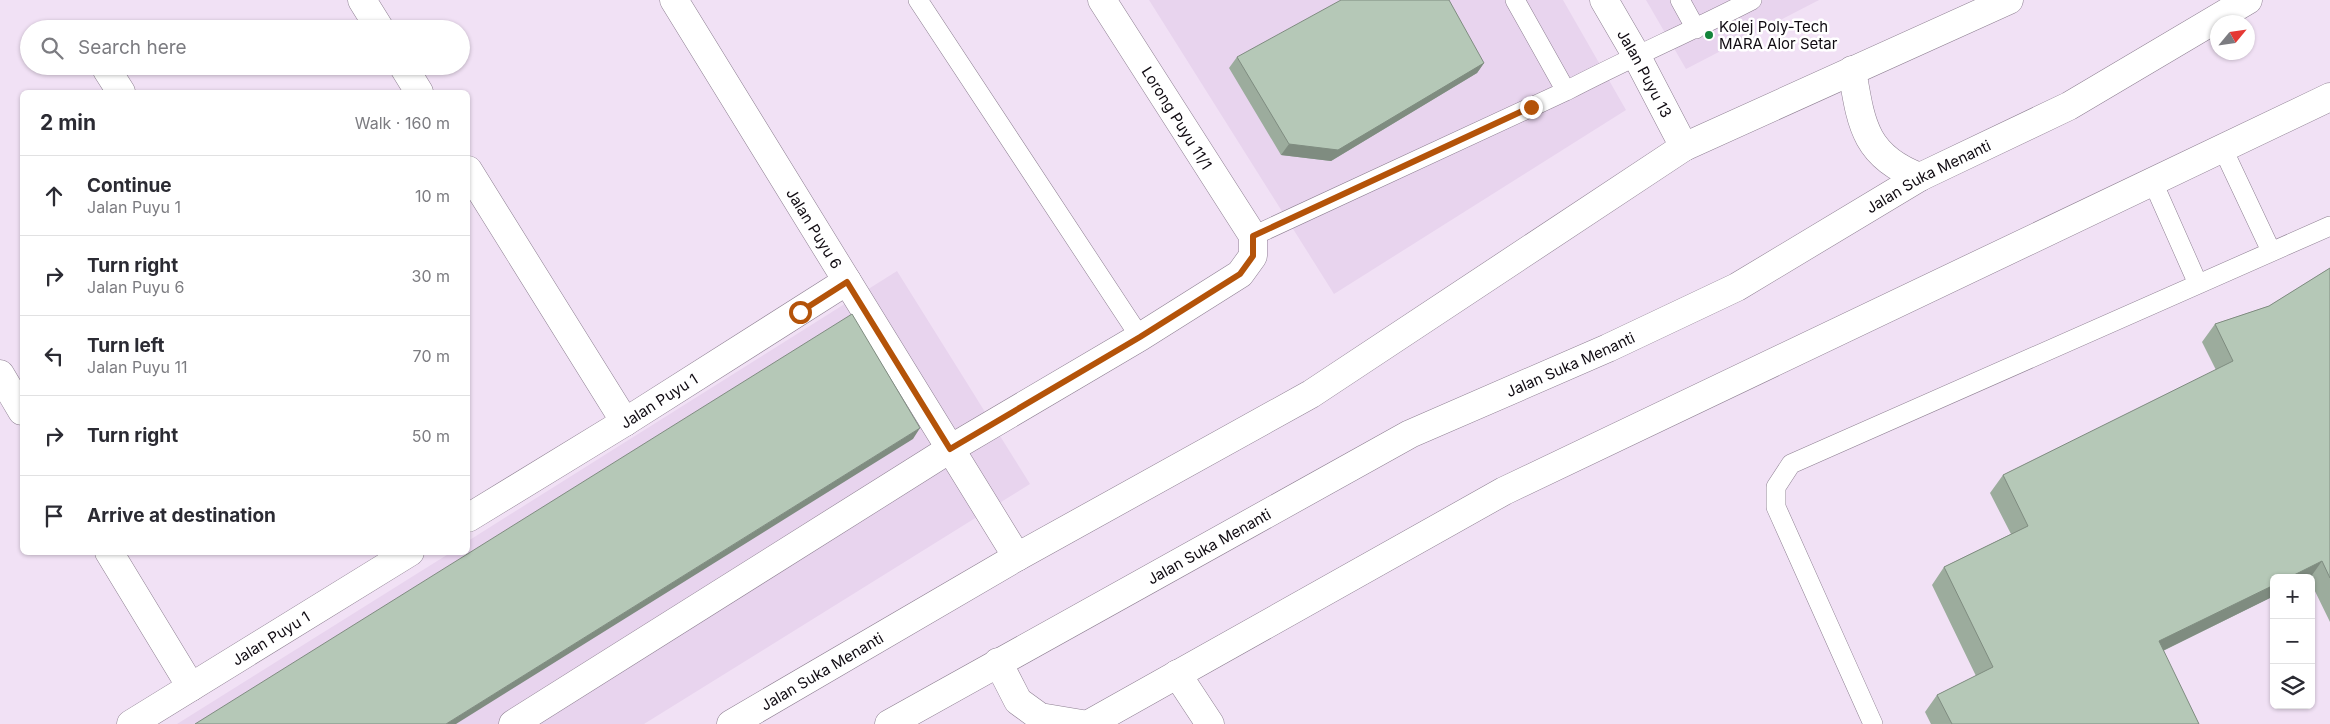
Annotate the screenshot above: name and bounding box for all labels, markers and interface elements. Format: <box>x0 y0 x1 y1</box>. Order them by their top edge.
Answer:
north arrow <box>2210 15 2255 60</box>
place label: Kolej Poly-Tech MARA Alor Setar <box>1719 17 1838 53</box>
search box <box>20 20 470 75</box>
street label: Jalan Puyu 13 <box>1614 26 1676 121</box>
marker: Kolej Poly-Tech MARA Alor Setar <box>1703 29 1715 41</box>
icon: search <box>38 34 66 62</box>
text: Search here <box>78 36 187 59</box>
street label: Lorong Puyu 11/1 <box>1138 63 1216 173</box>
route end <box>1520 96 1543 119</box>
text: 2 min <box>40 110 96 135</box>
text: Walk · 160 m <box>355 113 450 133</box>
street label: Jalan Suka Menanti <box>1862 135 1994 217</box>
text: Continue <box>87 174 172 197</box>
icon: ahead <box>40 182 68 210</box>
street label: Jalan Puyu 6 <box>782 184 847 272</box>
text: 10 m <box>415 186 450 206</box>
text: Jalan Puyu 1 <box>87 197 181 217</box>
text: Turn right <box>87 254 178 277</box>
icon: right <box>40 262 68 290</box>
text: 30 m <box>412 266 450 286</box>
text: Jalan Puyu 6 <box>87 277 184 297</box>
route start <box>789 301 812 324</box>
street label: Jalan Suka Menanti <box>1503 327 1638 401</box>
text: Turn left <box>87 334 165 357</box>
icon: left <box>40 342 68 370</box>
text: 70 m <box>413 346 450 366</box>
text: Jalan Puyu 11 <box>87 357 188 377</box>
street label: Jalan Puyu 1 <box>616 369 701 432</box>
icon: right <box>40 422 68 450</box>
text: Turn right <box>87 424 178 447</box>
text: 50 m <box>412 426 450 446</box>
icon: arrive <box>40 502 68 530</box>
text: Arrive at destination <box>87 504 276 527</box>
street label: Jalan Suka Menanti <box>1144 504 1274 588</box>
map controls <box>2270 574 2315 709</box>
button: + <box>2270 574 2315 619</box>
street label: Jalan Puyu 1 <box>228 607 313 669</box>
button: − <box>2270 619 2315 664</box>
street label: Jalan Suka Menanti <box>757 628 886 714</box>
button: layers <box>2270 664 2315 709</box>

